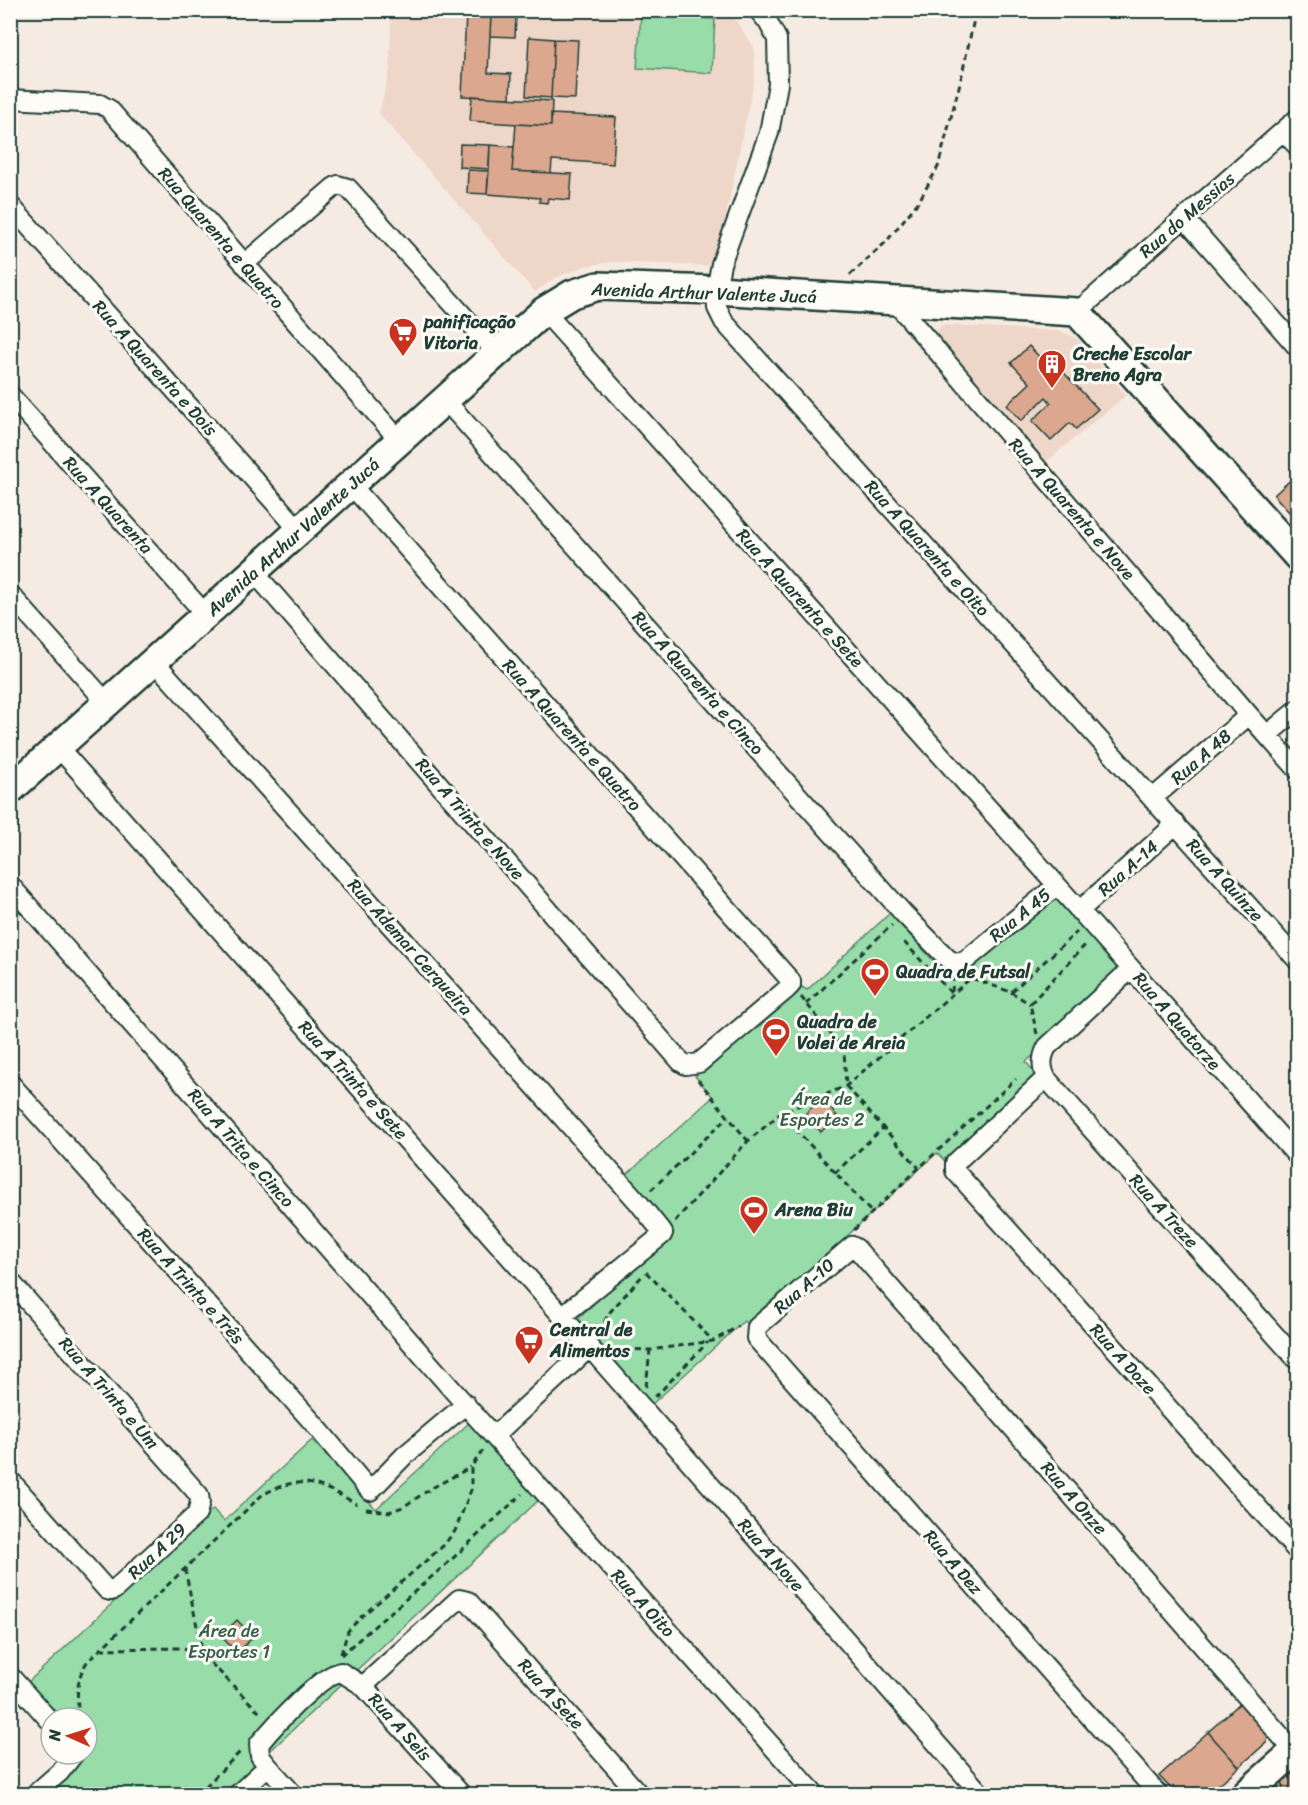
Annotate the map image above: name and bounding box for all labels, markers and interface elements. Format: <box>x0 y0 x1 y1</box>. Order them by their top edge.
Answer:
street label: Rua Quarenta e Quatro <box>150 159 292 317</box>
street label: Rua do Messias <box>1132 163 1243 266</box>
street label: Avenida Arthur Valente Jucá <box>590 273 817 313</box>
street label: Rua A Quarenta e Dois <box>84 292 226 444</box>
place label: panificação Vitoria <box>423 306 517 359</box>
supermarket icon: panificação Vitoria <box>387 316 419 358</box>
place label: Creche Escolar Breno Agra <box>1072 338 1193 391</box>
building icon: Creche Escolar Breno Agra <box>1036 348 1068 390</box>
street label: Rua A Quarenta e Nove <box>1001 430 1144 588</box>
street label: Rua A Quarenta <box>55 448 161 562</box>
street label: Avenida Arthur Valente Jucá <box>198 450 387 625</box>
street label: Rua A Quarenta e Oito <box>856 472 998 624</box>
street label: Rua A Quarenta e Sete <box>728 521 872 676</box>
street label: Rua A Quarenta e Cinco <box>624 603 772 763</box>
street label: Rua A Quarenta e Quatro <box>494 651 650 819</box>
street label: Rua A 48 <box>1163 721 1239 793</box>
street label: Rua A Trinta e Nove <box>407 750 533 888</box>
street label: Rua A Quinze <box>1178 830 1272 930</box>
street label: Rua A-14 <box>1090 832 1166 904</box>
street label: Rua Ademar Cerqueira <box>339 871 481 1023</box>
street label: Rua A 45 <box>982 880 1058 950</box>
sports icon: Quadra de Futsal <box>859 956 891 998</box>
place label: Quadra de Futsal <box>896 956 1031 988</box>
street label: Rua A Quatorze <box>1125 964 1230 1078</box>
place label: Quadra de Volei de Areia <box>797 1006 905 1059</box>
street label: Rua A Trinta e Sete <box>290 1013 416 1147</box>
sports icon: Quadra de Volei de Areia <box>760 1016 792 1058</box>
street label: Rua A Trita e Cinco <box>180 1081 302 1215</box>
park label: Área de Esportes 2 <box>780 1083 864 1136</box>
street label: Rua A Treze <box>1121 1166 1207 1256</box>
sports icon: Arena Biu <box>738 1194 770 1236</box>
place label: Arena Biu <box>774 1194 853 1226</box>
street label: Rua A Trinta e Três <box>129 1220 253 1353</box>
street label: Rua A-10 <box>766 1250 842 1322</box>
place label: Central de Alimentos <box>549 1314 633 1367</box>
street label: Rua A Doze <box>1082 1315 1164 1403</box>
supermarket icon: Central de Alimentos <box>513 1324 545 1366</box>
street label: Rua A Trinta e Um <box>51 1329 168 1457</box>
street label: Rua A Onze <box>1032 1454 1116 1542</box>
street label: Rua A Nove <box>729 1511 813 1599</box>
street label: Rua A 29 <box>120 1515 194 1587</box>
street label: Rua A Dez <box>915 1522 991 1603</box>
street label: Rua A Oito <box>603 1561 683 1645</box>
park label: Área de Esportes 1 <box>188 1615 270 1668</box>
street label: Rua A Sete <box>510 1651 592 1737</box>
street label: Rua A Seis <box>360 1685 440 1769</box>
north arrow <box>39 1706 99 1766</box>
text: N <box>40 1728 69 1743</box>

